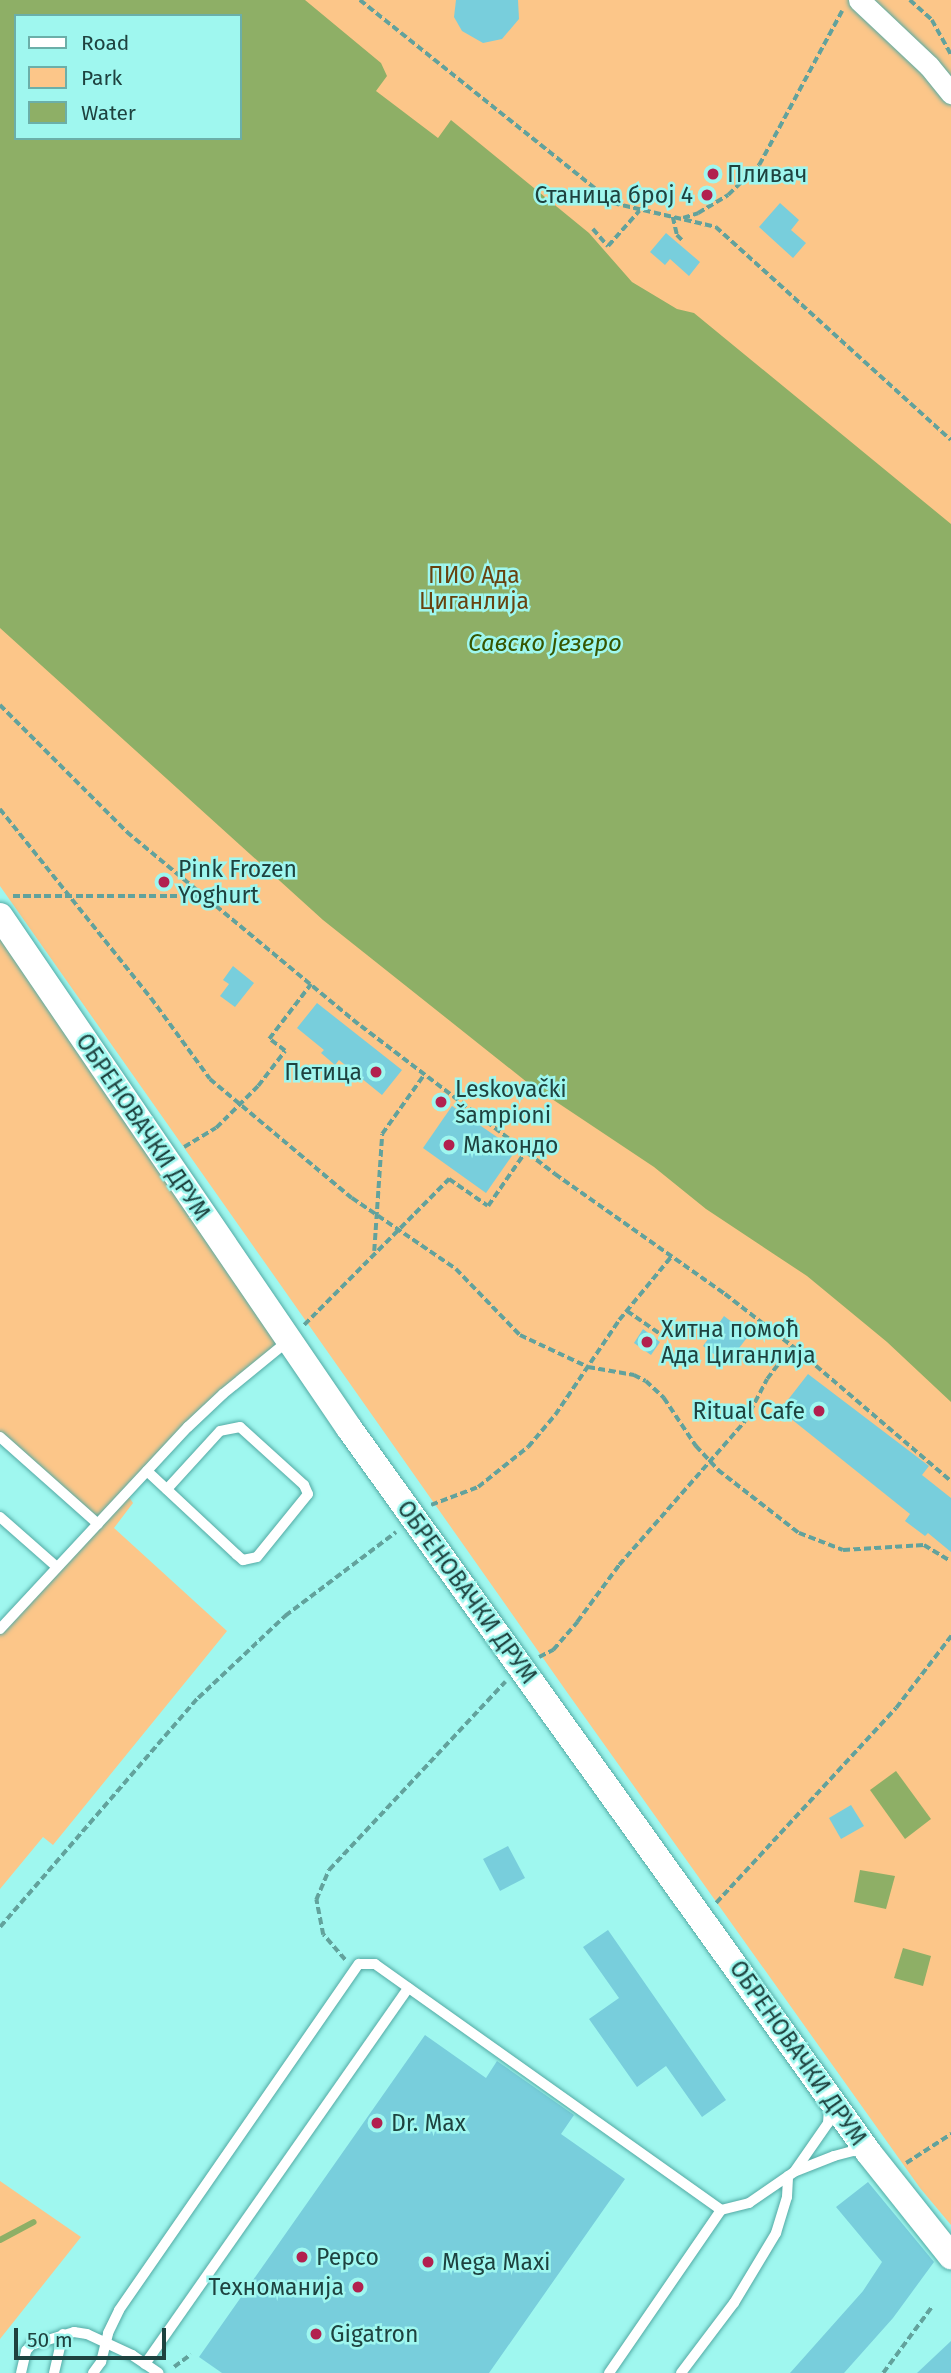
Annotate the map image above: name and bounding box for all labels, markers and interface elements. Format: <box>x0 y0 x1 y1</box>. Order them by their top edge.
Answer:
legend <box>14 14 242 140</box>
text: Road <box>81 30 129 56</box>
text: Park <box>81 65 122 91</box>
text: Water <box>81 100 136 126</box>
place label: Пливач <box>727 160 808 188</box>
marker: Пливач <box>705 166 721 182</box>
place label: Станица број 4 <box>535 181 693 209</box>
marker: Станица број 4 <box>699 187 715 203</box>
park label: ПИО Ада Циганлија <box>419 561 529 615</box>
water label: Савско језеро <box>468 630 622 658</box>
place label: Pink Frozen Yoghurt <box>178 855 297 909</box>
marker: Pink Frozen Yoghurt <box>156 874 172 890</box>
street label: ОБРЕНОВАЧКИ ДРУМ <box>70 1028 216 1226</box>
place label: Петица <box>284 1058 362 1086</box>
marker: Петица <box>368 1064 384 1080</box>
place label: Leskovački šampioni <box>455 1075 567 1129</box>
marker: Leskovački šampioni <box>433 1094 449 1110</box>
place label: Макондо <box>463 1131 558 1159</box>
marker: Макондо <box>441 1137 457 1153</box>
place label: Хитна помоћ Ада Циганлија <box>661 1315 816 1369</box>
marker: Хитна помоћ Ада Циганлија <box>639 1334 655 1350</box>
place label: Ritual Cafe <box>693 1397 805 1425</box>
marker: Ritual Cafe <box>811 1403 827 1419</box>
street label: ОБРЕНОВАЧКИ ДРУМ <box>391 1495 543 1689</box>
street label: ОБРЕНОВАЧКИ ДРУМ <box>724 1955 872 2151</box>
place label: Dr. Max <box>391 2109 466 2137</box>
marker: Dr. Max <box>369 2115 385 2131</box>
place label: Pepco <box>316 2243 379 2271</box>
place label: Mega Maxi <box>442 2248 551 2276</box>
marker: Pepco <box>294 2249 310 2265</box>
marker: Mega Maxi <box>420 2254 436 2270</box>
place label: Техноманија <box>208 2273 344 2301</box>
marker: Техноманија <box>350 2279 366 2295</box>
scale bar <box>18 2314 170 2358</box>
place label: Gigatron <box>330 2320 418 2348</box>
marker: Gigatron <box>308 2326 324 2342</box>
text: 50 m <box>27 2327 73 2353</box>

